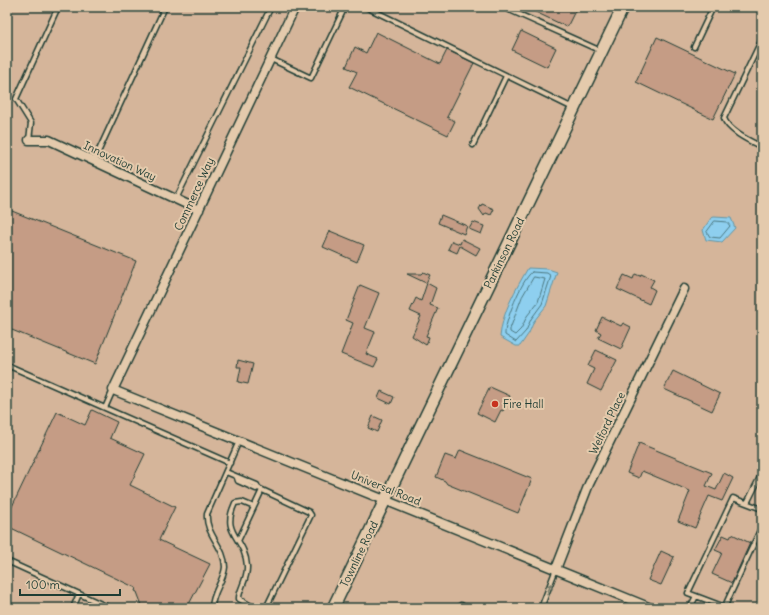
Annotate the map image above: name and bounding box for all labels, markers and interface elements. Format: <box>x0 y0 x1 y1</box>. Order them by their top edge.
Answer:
street label: Innovation Way <box>81 138 159 184</box>
street label: Commerce Way <box>171 155 217 233</box>
street label: Parkinson Road <box>481 215 528 291</box>
street label: Welford Place <box>586 389 628 457</box>
place label: Fire Hall <box>503 397 544 411</box>
marker: Fire Hall <box>490 399 500 409</box>
street label: Universal Road <box>349 468 423 509</box>
street label: Townline Road <box>337 518 381 589</box>
scale bar <box>20 571 120 597</box>
text: 100 m <box>26 577 60 592</box>
one-way arrow <box>546 583 554 595</box>

